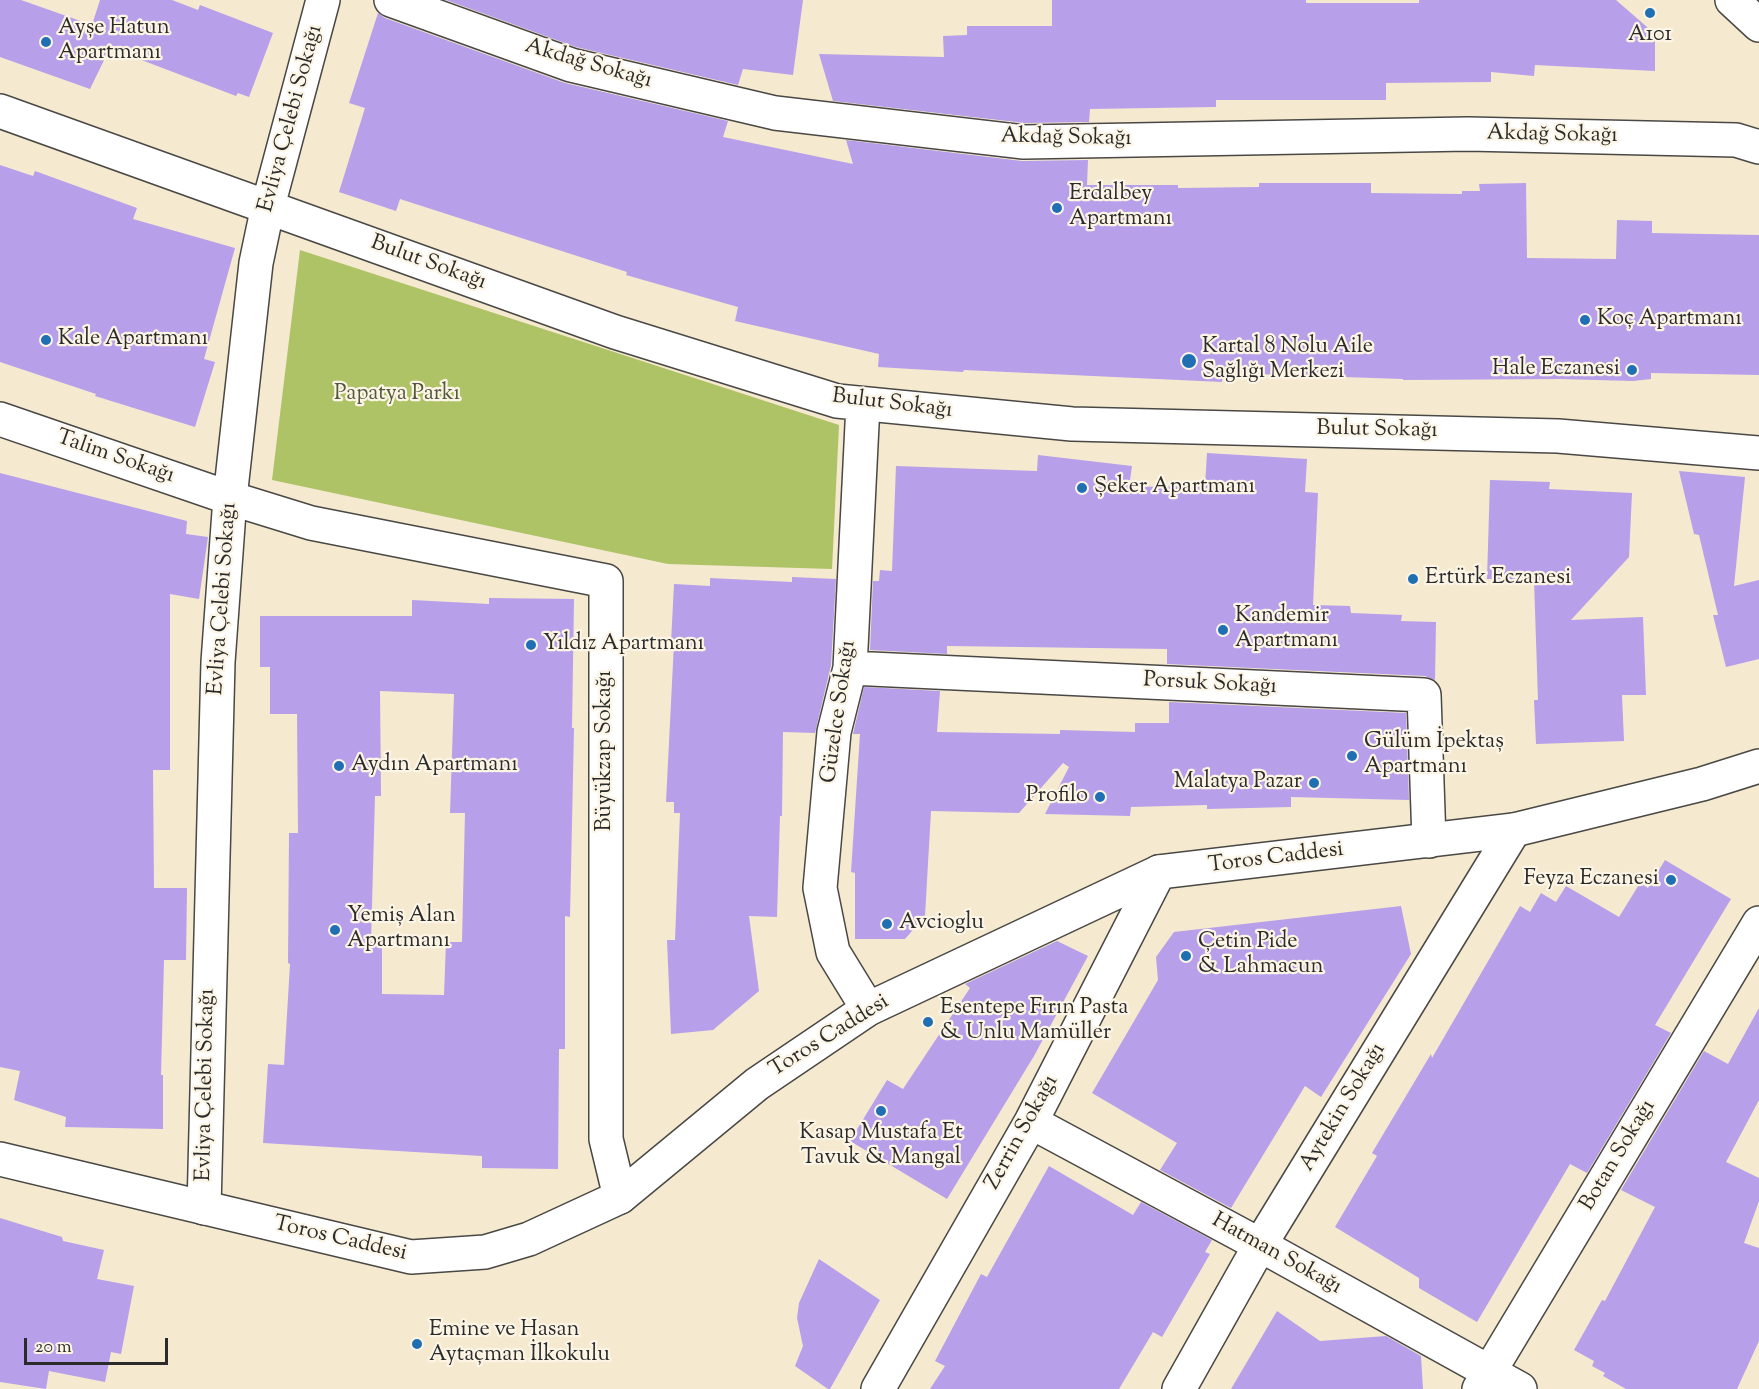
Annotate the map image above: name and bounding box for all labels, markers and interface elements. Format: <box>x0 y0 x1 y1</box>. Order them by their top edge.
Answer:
marker: A101 <box>1643 6 1657 20</box>
place label: Ayşe Hatun Apartmanı <box>58 16 170 68</box>
street label: Evliya Çelebi Sokağı <box>254 22 330 216</box>
place label: A101 <box>1628 23 1672 49</box>
street label: Akdağ Sokağı <box>521 34 655 96</box>
marker: Ayşe Hatun Apartmanı <box>39 35 53 49</box>
street label: Akdağ Sokağı <box>1486 122 1618 150</box>
street label: Akdağ Sokağı <box>1000 125 1132 153</box>
place label: Erdalbey Apartmanı <box>1069 182 1172 234</box>
marker: Erdalbey Apartmanı <box>1050 201 1064 215</box>
street label: Bulut Sokağı <box>367 231 489 297</box>
place label: Koç Apartmanı <box>1597 307 1742 333</box>
marker: Koç Apartmanı <box>1578 313 1592 327</box>
place label: Kale Apartmanı <box>58 327 208 353</box>
marker: Kale Apartmanı <box>39 333 53 347</box>
place label: Kartal 8 Nolu Aile Sağlığı Merkezi <box>1202 335 1373 386</box>
marker: Kartal 8 Nolu Aile Sağlığı Merkezi <box>1180 352 1198 370</box>
place label: Hale Eczanesi <box>1492 357 1620 383</box>
marker: Hale Eczanesi <box>1625 363 1639 377</box>
park label: Papatya Parkı <box>334 382 460 408</box>
street label: Bulut Sokağı <box>830 385 954 425</box>
street label: Bulut Sokağı <box>1316 417 1438 445</box>
street label: Talim Sokağı <box>53 426 177 490</box>
place label: Şeker Apartmanı <box>1094 475 1255 501</box>
marker: Şeker Apartmanı <box>1075 481 1089 495</box>
street label: Evliya Çelebi Sokağı <box>204 502 244 696</box>
place label: Ertürk Eczanesi <box>1425 566 1571 592</box>
marker: Ertürk Eczanesi <box>1406 572 1420 586</box>
place label: Kandemir Apartmanı <box>1235 604 1338 656</box>
marker: Kandemir Apartmanı <box>1216 623 1230 637</box>
place label: Yıldız Apartmanı <box>543 632 704 658</box>
marker: Yıldız Apartmanı <box>524 638 538 652</box>
street label: Güzelce Sokağı <box>817 639 863 785</box>
street label: Porsuk Sokağı <box>1143 668 1277 702</box>
street label: Büyükzap Sokağı <box>593 670 619 832</box>
place label: Gülüm İpektaş Apartmanı <box>1364 730 1504 782</box>
marker: Gülüm İpektaş Apartmanı <box>1345 749 1359 763</box>
place label: Aydın Apartmanı <box>351 753 518 779</box>
marker: Aydın Apartmanı <box>332 759 346 773</box>
place label: Malatya Pazar <box>1174 770 1302 796</box>
marker: Malatya Pazar <box>1307 776 1321 790</box>
place label: Profilo <box>1026 784 1088 810</box>
marker: Profilo <box>1093 790 1107 804</box>
street label: Toros Caddesi <box>1207 838 1345 880</box>
place label: Feyza Eczanesi <box>1524 867 1659 893</box>
marker: Feyza Eczanesi <box>1664 873 1678 887</box>
place label: Yemiş Alan Apartmanı <box>347 904 456 956</box>
place label: Avcioglu <box>899 911 984 937</box>
marker: Avcioglu <box>880 917 894 931</box>
marker: Yemiş Alan Apartmanı <box>328 923 342 937</box>
place label: Çetin Pide & Lahmacun <box>1198 930 1323 981</box>
marker: Çetin Pide & Lahmacun <box>1179 949 1193 963</box>
street label: Evliya Çelebi Sokağı <box>192 988 222 1182</box>
street label: Toros Caddesi <box>765 990 895 1084</box>
place label: Esentepe Fırın Pasta & Unlu Mamüller <box>940 996 1128 1048</box>
marker: Esentepe Fırın Pasta & Unlu Mamüller <box>921 1015 935 1029</box>
street label: Aytekin Sokağı <box>1295 1039 1393 1177</box>
street label: Zerrin Sokağı <box>981 1071 1065 1195</box>
street label: Botan Sokağı <box>1576 1096 1662 1216</box>
marker: Kasap Mustafa Et Tavuk & Mangal <box>874 1104 888 1118</box>
place label: Kasap Mustafa Et Tavuk & Mangal <box>799 1121 963 1172</box>
street label: Hatman Sokağı <box>1206 1208 1346 1302</box>
street label: Toros Caddesi <box>271 1212 409 1268</box>
place label: Emine ve Hasan Aytaçman İlkokulu <box>429 1318 610 1370</box>
scale bar <box>27 1326 171 1364</box>
text: 20 m <box>35 1335 72 1361</box>
marker: Emine ve Hasan Aytaçman İlkokulu <box>410 1337 424 1351</box>

